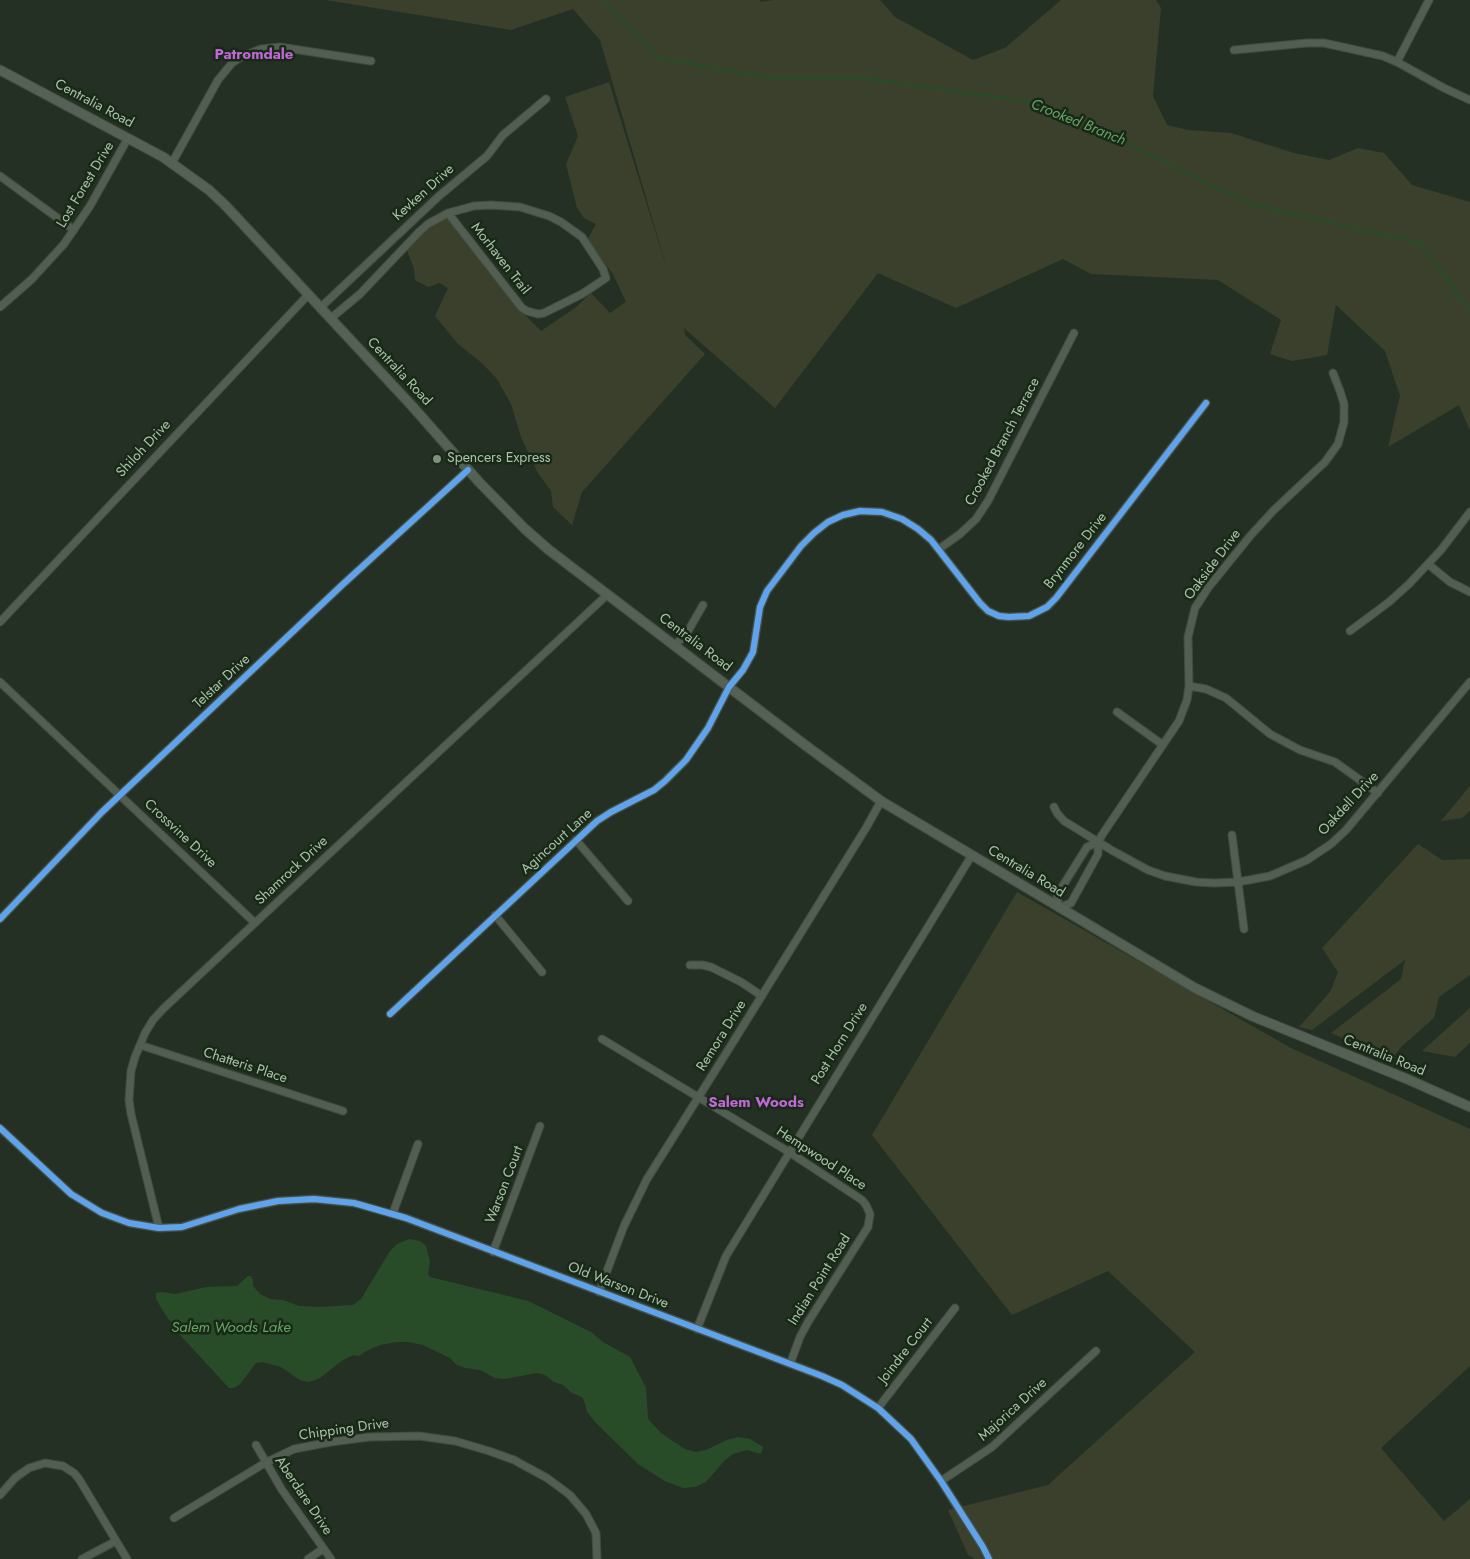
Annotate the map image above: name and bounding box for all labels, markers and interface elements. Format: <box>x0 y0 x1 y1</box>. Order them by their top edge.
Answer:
district label: Patromdale <box>215 46 293 64</box>
street label: Centralia Road <box>52 76 136 132</box>
water label: Crooked Branch <box>1028 96 1128 150</box>
street label: Lost Forest Drive <box>54 139 118 231</box>
street label: Kevken Drive <box>390 161 458 225</box>
street label: Morhaven Trail <box>467 220 533 298</box>
street label: Centralia Road <box>363 334 435 410</box>
street label: Crooked Branch Terrace <box>962 375 1044 509</box>
street label: Shiloh Drive <box>113 417 175 481</box>
place label: Spencers Express <box>447 451 550 467</box>
marker: Spencers Express <box>431 453 443 465</box>
street label: Brynmore Drive <box>1041 509 1111 593</box>
street label: Oakside Drive <box>1181 527 1245 603</box>
street label: Centralia Road <box>655 610 735 676</box>
street label: Telstar Drive <box>190 652 254 712</box>
street label: Oakdell Drive <box>1315 769 1383 839</box>
street label: Crossvine Drive <box>140 796 220 872</box>
street label: Agincourt Lane <box>518 806 596 878</box>
street label: Shamrock Drive <box>252 833 332 909</box>
street label: Centralia Road <box>984 842 1068 902</box>
street label: Remora Drive <box>694 997 750 1075</box>
street label: Post Horn Drive <box>808 1000 872 1088</box>
street label: Centralia Road <box>1341 1032 1427 1080</box>
street label: Chatteris Place <box>201 1045 289 1087</box>
district label: Salem Woods <box>708 1094 804 1112</box>
street label: Hempwood Place <box>773 1124 869 1194</box>
street label: Warson Court <box>483 1144 527 1226</box>
street label: Indian Point Road <box>785 1231 855 1329</box>
street label: Old Warson Drive <box>565 1259 671 1313</box>
street label: Joindre Court <box>875 1315 937 1387</box>
water label: Salem Woods Lake <box>171 1319 291 1337</box>
street label: Majorica Drive <box>975 1375 1051 1445</box>
street label: Chipping Drive <box>298 1415 390 1445</box>
street label: Aberdare Drive <box>271 1454 335 1538</box>

